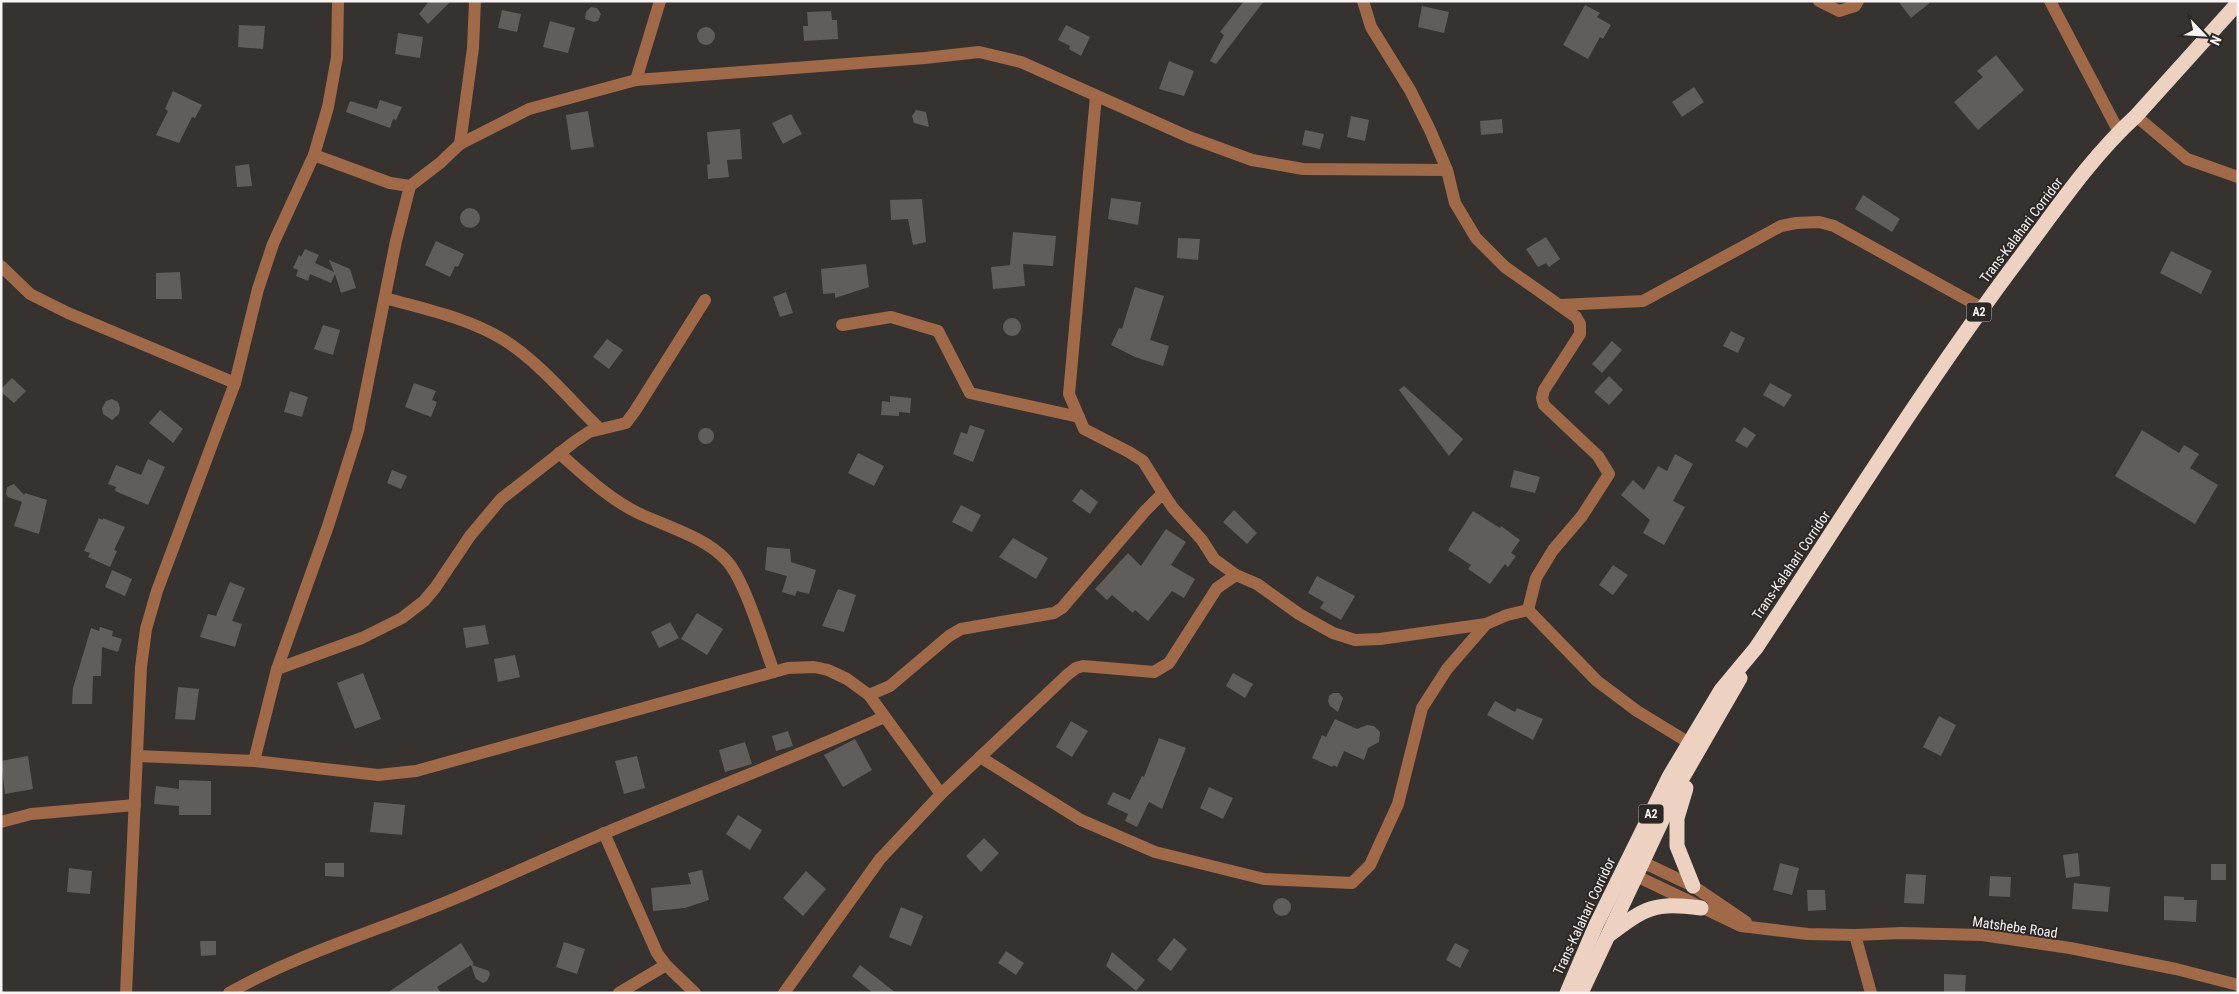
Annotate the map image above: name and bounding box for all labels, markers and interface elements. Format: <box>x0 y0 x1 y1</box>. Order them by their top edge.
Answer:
north arrow <box>2179 10 2229 60</box>
text: N <box>2207 33 2225 48</box>
street label: Trans-Kalahari Corridor <box>1976 174 2066 286</box>
road number: A2 <box>1966 302 1992 322</box>
street label: Trans-Kalahari Corridor <box>1749 508 1833 622</box>
road number: A2 <box>1638 804 1664 824</box>
street label: Trans-Kalahari Corridor <box>1550 855 1618 977</box>
street label: Matshebe Road <box>1971 913 2059 941</box>

